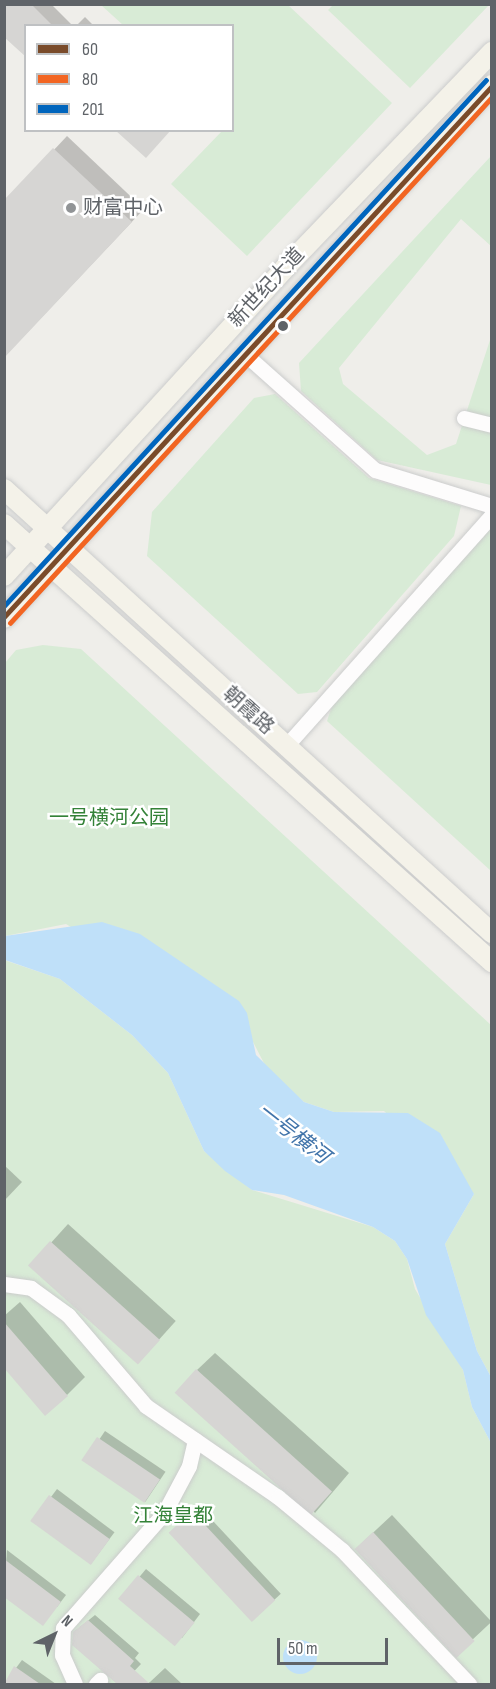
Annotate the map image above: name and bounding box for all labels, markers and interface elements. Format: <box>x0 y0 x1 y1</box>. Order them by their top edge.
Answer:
legend <box>24 24 234 132</box>
text: 60 <box>82 39 98 60</box>
text: 80 <box>82 69 98 90</box>
text: 201 <box>82 99 104 120</box>
place label: 财富中心 <box>83 196 163 220</box>
marker: 财富中心 <box>64 201 78 215</box>
street label: 新世纪大道 <box>224 243 310 333</box>
unlabelled marker <box>277 320 289 332</box>
street label: 朝霞路 <box>218 682 278 740</box>
park label: 一号横河公园 <box>49 806 169 830</box>
water label: 一号横河 <box>252 1098 334 1170</box>
park label: 江海皇都 <box>133 1504 213 1528</box>
north arrow <box>24 1605 84 1665</box>
text: N <box>57 1612 76 1631</box>
scale bar <box>280 1626 391 1664</box>
text: 50 m <box>288 1638 318 1659</box>

